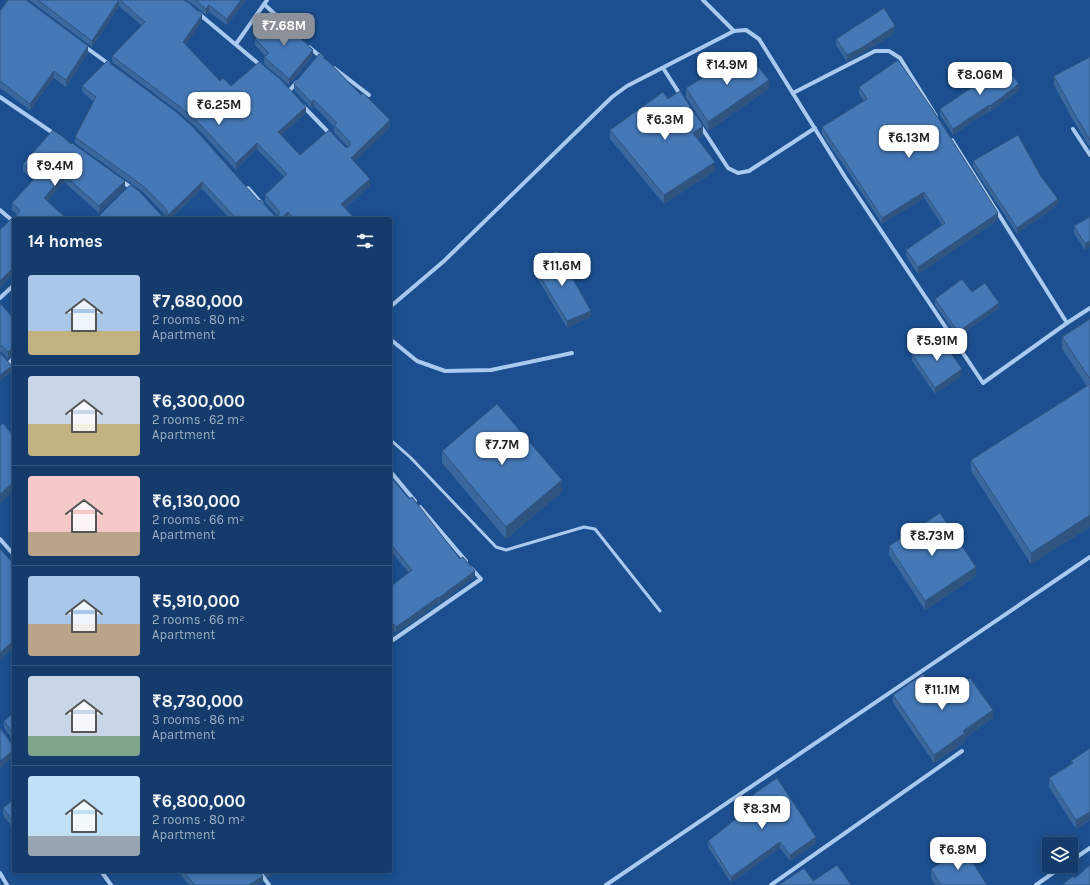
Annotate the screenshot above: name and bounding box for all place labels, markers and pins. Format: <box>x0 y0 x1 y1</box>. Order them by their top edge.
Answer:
pin: ₹7.68M <box>251 13 317 47</box>
pin: ₹14.9M <box>694 52 760 86</box>
pin: ₹8.06M <box>947 62 1013 96</box>
pin: ₹6.25M <box>186 92 252 126</box>
pin: ₹6.3M <box>637 107 693 141</box>
pin: ₹6.13M <box>876 125 942 159</box>
pin: ₹9.4M <box>27 153 83 187</box>
pin: ₹11.6M <box>529 253 595 287</box>
pin: ₹5.91M <box>904 328 970 362</box>
pin: ₹7.7M <box>474 432 530 466</box>
pin: ₹8.73M <box>899 523 965 557</box>
pin: ₹11.1M <box>909 677 975 711</box>
pin: ₹8.3M <box>734 796 790 830</box>
pin: ₹6.8M <box>930 837 986 871</box>

